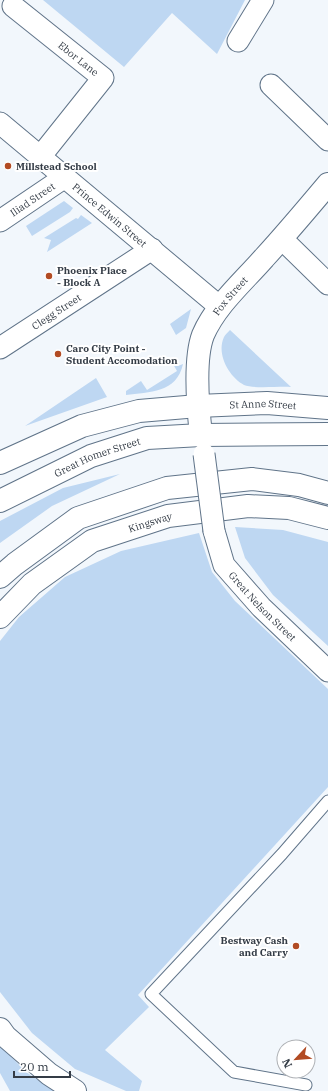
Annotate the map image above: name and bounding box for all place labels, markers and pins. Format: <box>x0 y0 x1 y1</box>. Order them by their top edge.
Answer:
place label: Millstead School <box>16 160 97 173</box>
marker: Millstead School <box>3 161 13 171</box>
place label: Phoenix Place - Block A <box>57 264 127 289</box>
marker: Phoenix Place - Block A <box>44 271 54 281</box>
place label: Caro City Point - Student Accomodation <box>66 342 178 367</box>
marker: Caro City Point - Student Accomodation <box>53 349 63 359</box>
place label: Bestway Cash and Carry <box>221 934 288 959</box>
marker: Bestway Cash and Carry <box>291 941 301 951</box>

